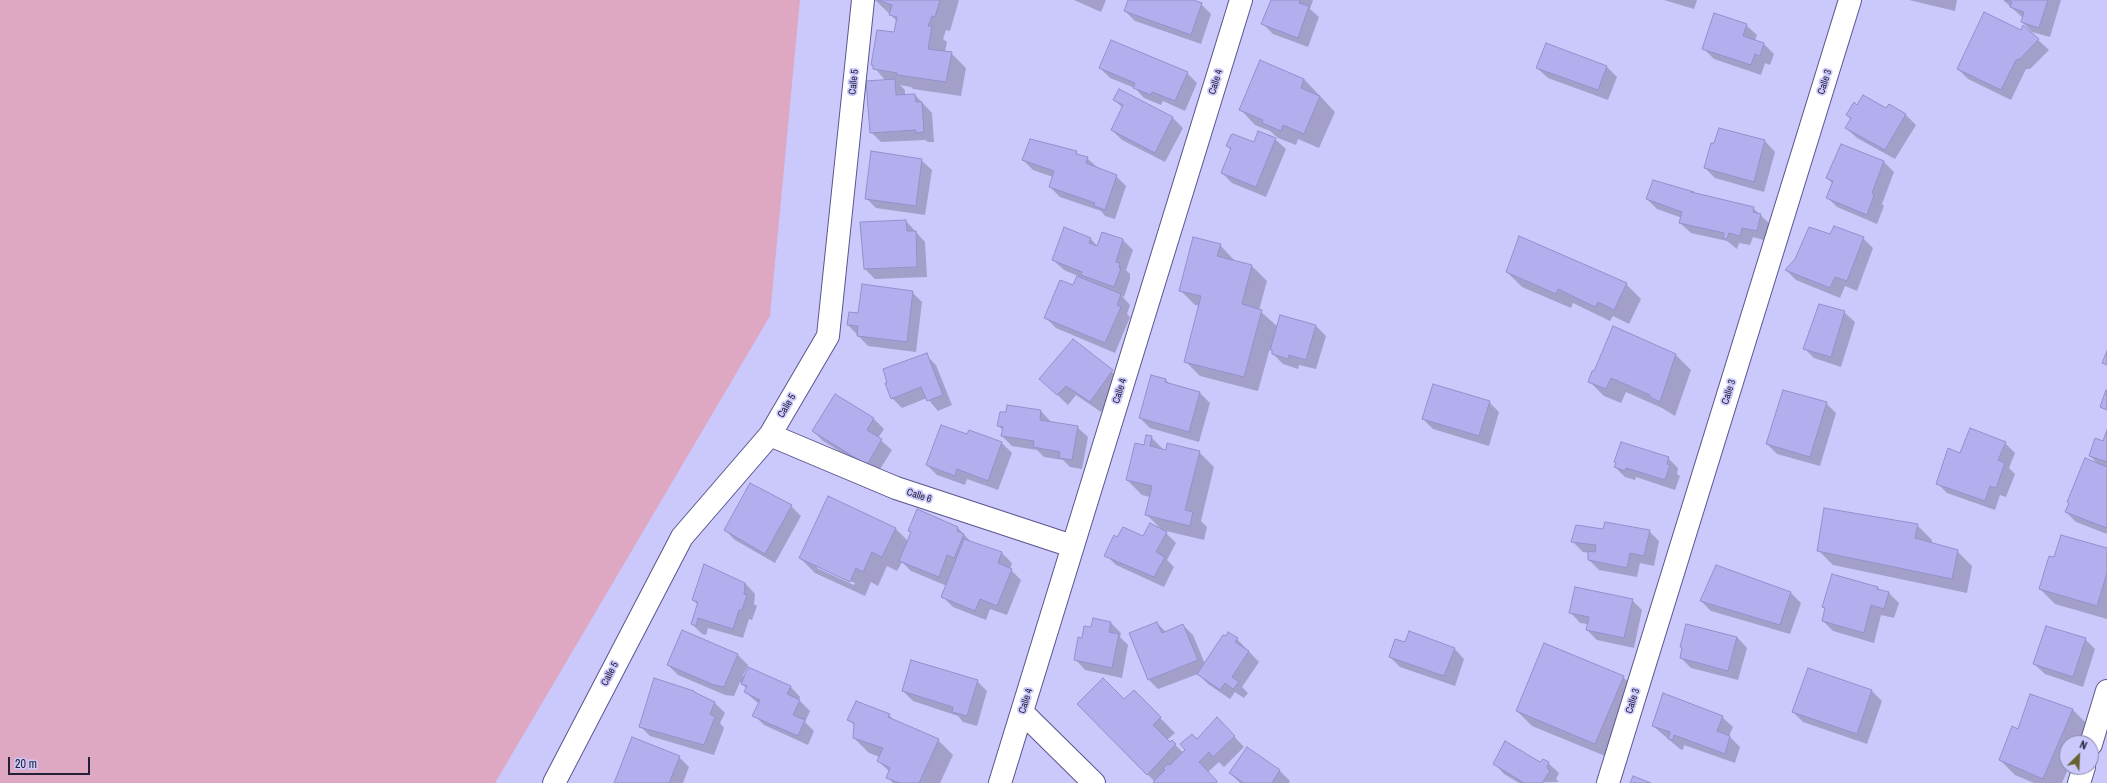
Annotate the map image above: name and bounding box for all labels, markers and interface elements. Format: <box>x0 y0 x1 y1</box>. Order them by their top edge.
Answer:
street label: Calle 4 <box>1207 68 1225 96</box>
street label: Calle 3 <box>1816 68 1834 96</box>
street label: Calle 5 <box>847 69 861 95</box>
street label: Calle 4 <box>1111 377 1129 405</box>
street label: Calle 3 <box>1720 378 1738 406</box>
street label: Calle 5 <box>775 392 799 420</box>
street label: Calle 6 <box>905 486 933 506</box>
street label: Calle 5 <box>599 660 621 688</box>
street label: Calle 4 <box>1017 687 1035 715</box>
street label: Calle 3 <box>1624 687 1642 715</box>
north arrow <box>2059 735 2099 775</box>
text: N <box>2078 737 2089 753</box>
scale bar <box>10 749 92 775</box>
text: 20 m <box>15 756 37 772</box>

